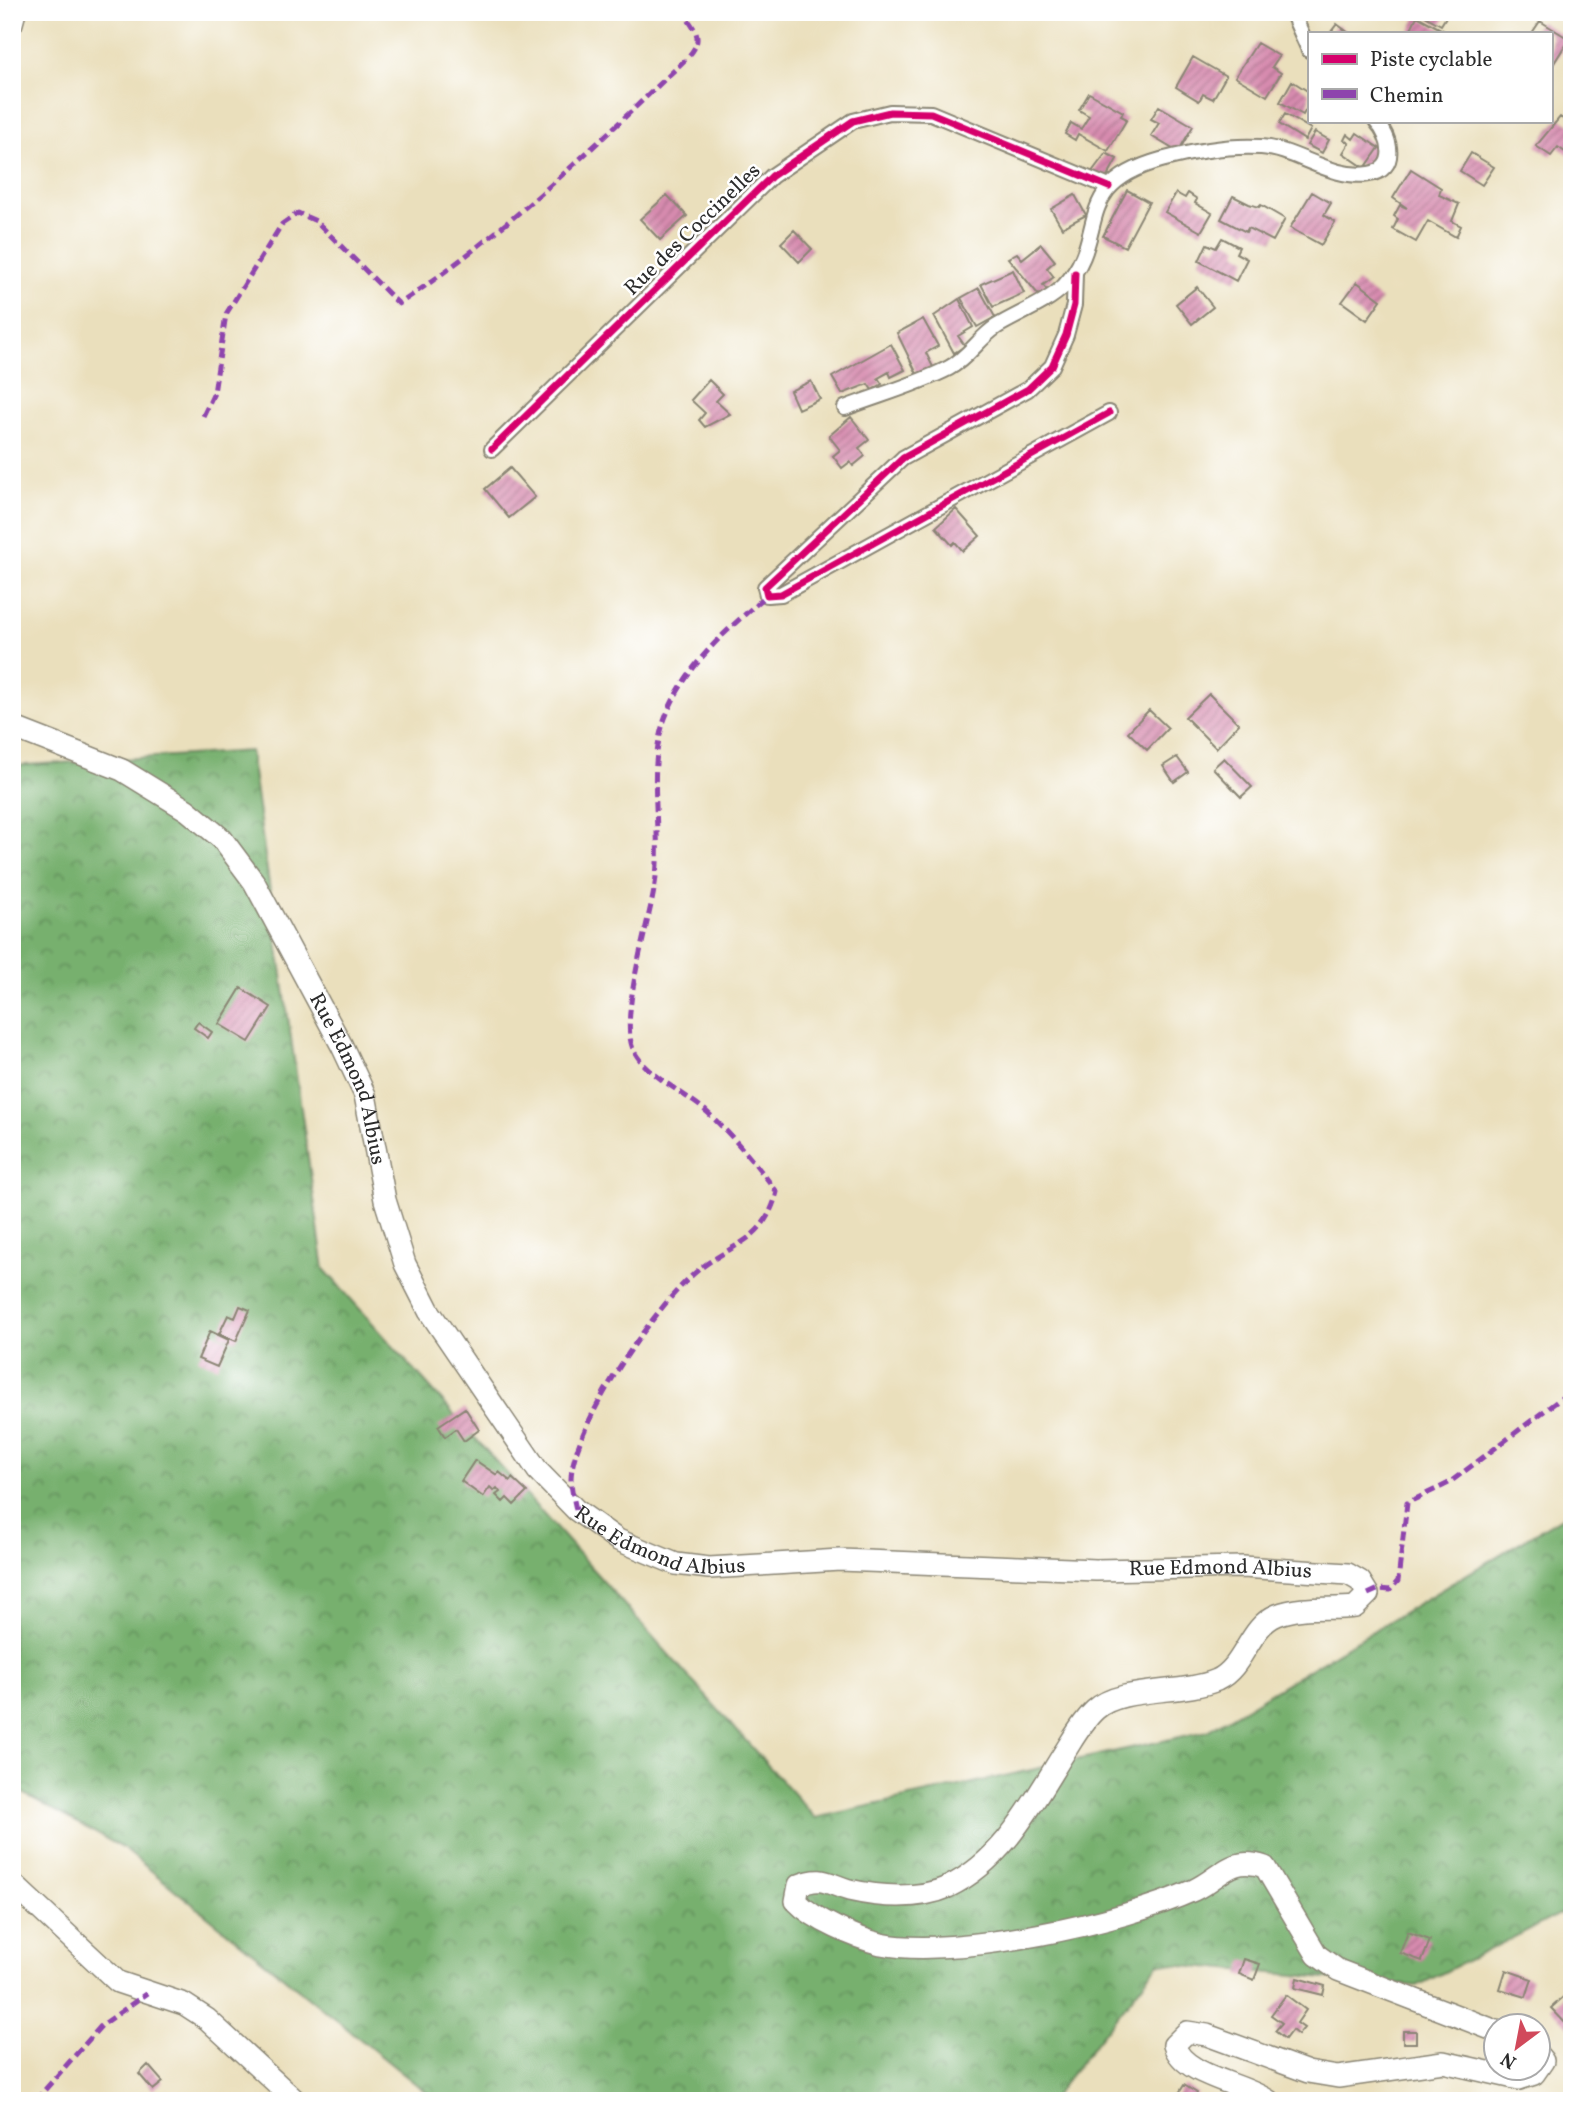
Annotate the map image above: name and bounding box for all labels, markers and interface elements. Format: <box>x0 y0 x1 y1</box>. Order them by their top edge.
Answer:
legend <box>1308 32 1552 122</box>
text: Piste cyclable <box>1370 46 1493 75</box>
text: Chemin <box>1370 82 1444 111</box>
street label: Rue des Coccinelles <box>618 157 768 303</box>
street label: Rue Edmond Albius <box>302 988 392 1167</box>
street label: Rue Edmond Albius <box>568 1499 746 1583</box>
street label: Rue Edmond Albius <box>1129 1552 1313 1586</box>
north arrow <box>1482 2011 1552 2082</box>
text: N <box>1496 2045 1522 2074</box>

